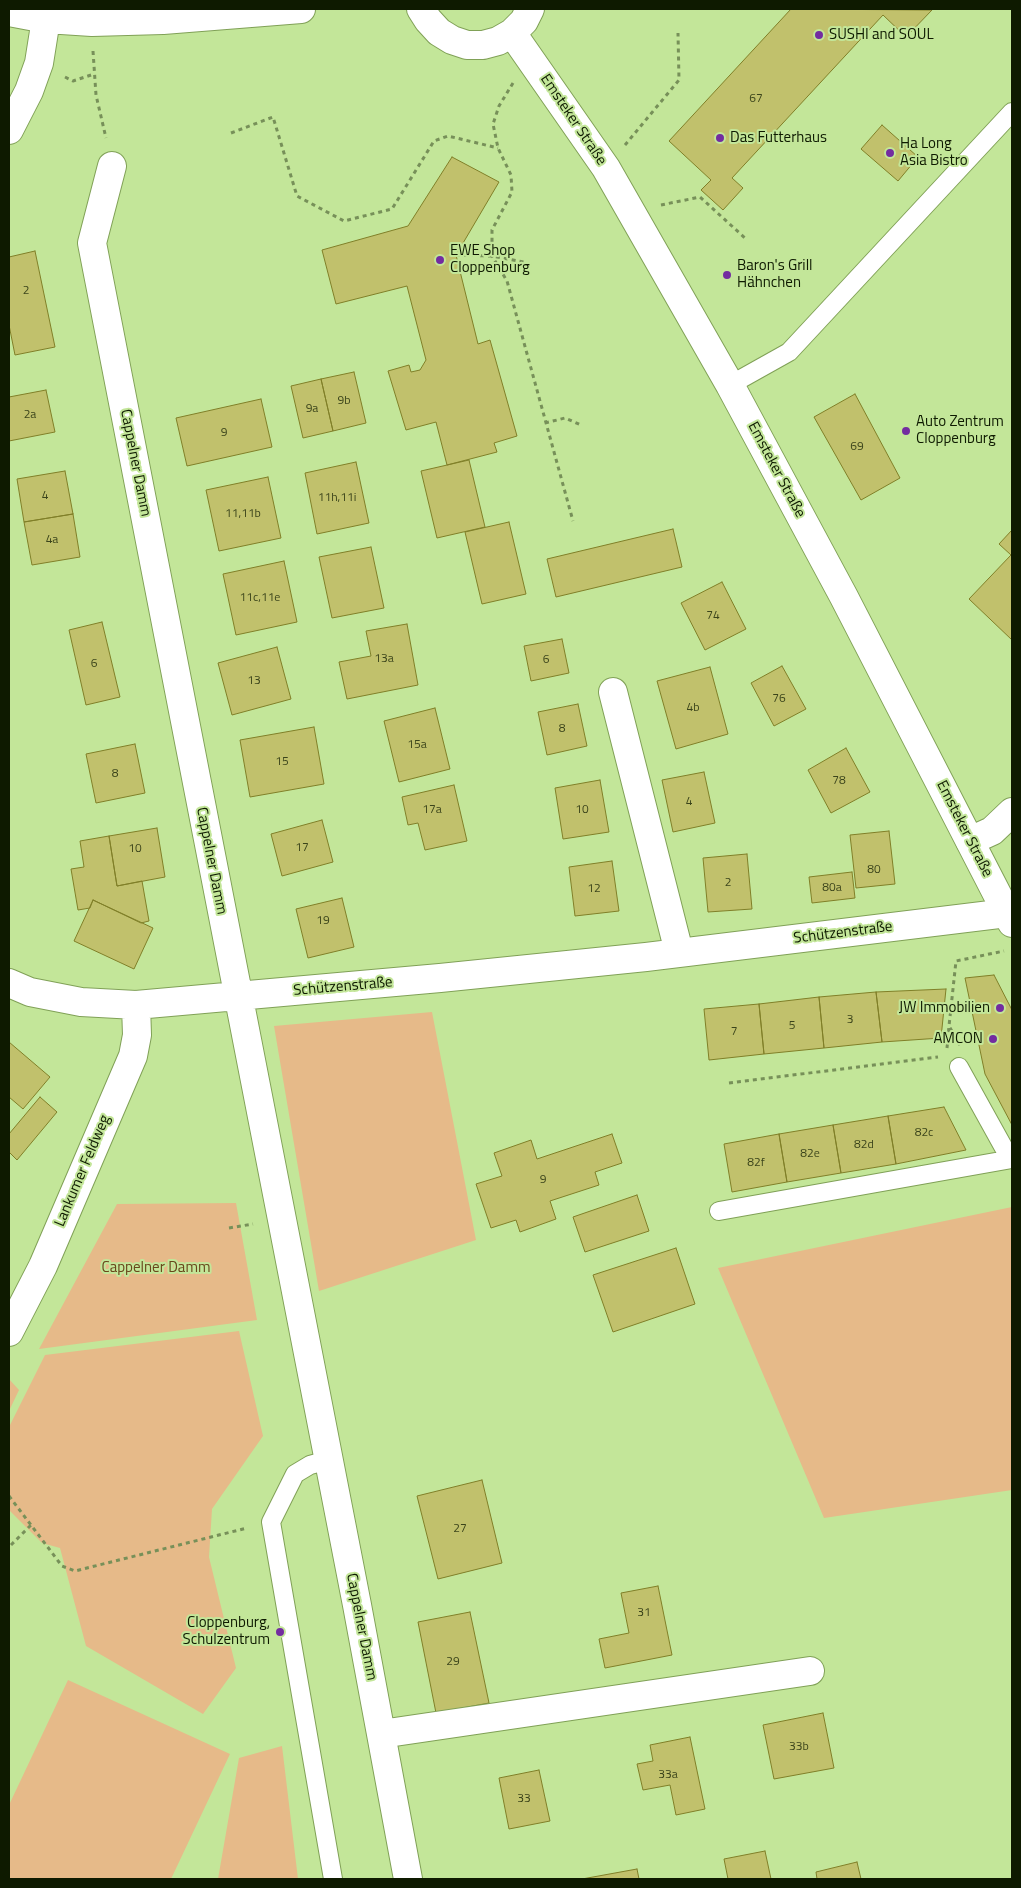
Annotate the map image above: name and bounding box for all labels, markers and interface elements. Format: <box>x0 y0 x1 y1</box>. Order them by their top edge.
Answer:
place label: SUSHI and SOUL <box>829 26 934 44</box>
marker: SUSHI and SOUL <box>813 29 825 41</box>
street label: Emsteker Straße <box>536 71 610 169</box>
house number: 67 <box>749 92 763 106</box>
place label: Das Futterhaus <box>730 129 827 147</box>
marker: Das Futterhaus <box>714 132 726 144</box>
place label: Ha Long Asia Bistro <box>900 135 968 170</box>
marker: Ha Long Asia Bistro <box>884 147 896 159</box>
place label: EWE Shop Cloppenburg <box>450 242 530 277</box>
marker: EWE Shop Cloppenburg <box>434 254 446 266</box>
place label: Baron's Grill Hähnchen <box>737 257 813 292</box>
marker: Baron's Grill Hähnchen <box>721 269 733 281</box>
house number: 2 <box>23 284 29 298</box>
house number: 9b <box>337 394 351 408</box>
house number: 9a <box>306 402 318 416</box>
house number: 2a <box>24 408 36 422</box>
street label: Cappelner Damm <box>116 408 154 518</box>
place label: Auto Zentrum Cloppenburg <box>916 413 1004 448</box>
street label: Emsteker Straße <box>743 419 809 521</box>
marker: Auto Zentrum Cloppenburg <box>900 425 912 437</box>
house number: 9 <box>221 426 227 440</box>
house number: 69 <box>850 440 864 454</box>
house number: 4 <box>42 489 48 503</box>
house number: 11h,11i <box>318 491 356 505</box>
house number: 11,11b <box>225 507 261 521</box>
house number: 4a <box>46 533 58 547</box>
house number: 11c,11e <box>240 591 280 605</box>
house number: 74 <box>706 609 720 623</box>
house number: 13a <box>374 652 394 666</box>
house number: 6 <box>543 653 549 667</box>
house number: 6 <box>91 657 97 671</box>
house number: 13 <box>247 674 261 688</box>
house number: 76 <box>772 692 786 706</box>
house number: 4b <box>686 701 700 715</box>
house number: 8 <box>559 722 565 736</box>
house number: 15a <box>407 738 427 752</box>
house number: 15 <box>275 755 289 769</box>
house number: 8 <box>112 767 118 781</box>
house number: 78 <box>832 774 846 788</box>
street label: Emsteker Straße <box>932 778 996 880</box>
house number: 4 <box>686 795 692 809</box>
house number: 17a <box>422 803 442 817</box>
house number: 10 <box>575 803 589 817</box>
street label: Cappelner Damm <box>192 806 230 916</box>
house number: 17 <box>295 841 309 855</box>
house number: 10 <box>128 842 142 856</box>
house number: 80 <box>867 863 881 877</box>
house number: 2 <box>725 876 731 890</box>
house number: 80a <box>822 881 842 895</box>
house number: 12 <box>587 882 601 896</box>
house number: 19 <box>316 914 330 928</box>
street label: Schützenstraße <box>793 918 893 948</box>
street label: Schützenstraße <box>293 974 393 1000</box>
place label: JW Immobilien <box>899 999 990 1017</box>
marker: JW Immobilien <box>994 1002 1006 1014</box>
house number: 3 <box>847 1013 853 1027</box>
house number: 5 <box>789 1019 795 1033</box>
house number: 7 <box>731 1025 737 1039</box>
place label: AMCON <box>933 1030 983 1048</box>
marker: AMCON <box>987 1033 999 1045</box>
street label: Lankumer Feldweg <box>51 1112 115 1230</box>
house number: 82c <box>915 1126 933 1140</box>
house number: 82d <box>854 1138 874 1152</box>
house number: 82e <box>800 1147 820 1161</box>
house number: 82f <box>747 1156 765 1170</box>
house number: 9 <box>540 1173 546 1187</box>
park label: Cappelner Damm <box>102 1259 210 1277</box>
house number: 27 <box>453 1522 467 1536</box>
street label: Cappelner Damm <box>342 1572 380 1682</box>
house number: 31 <box>637 1606 651 1620</box>
place label: Cloppenburg, Schulzentrum <box>183 1614 270 1649</box>
marker: Cloppenburg, Schulzentrum <box>274 1626 286 1638</box>
house number: 29 <box>446 1655 460 1669</box>
house number: 33b <box>789 1740 809 1754</box>
house number: 33a <box>658 1768 678 1782</box>
house number: 33 <box>517 1792 531 1806</box>

